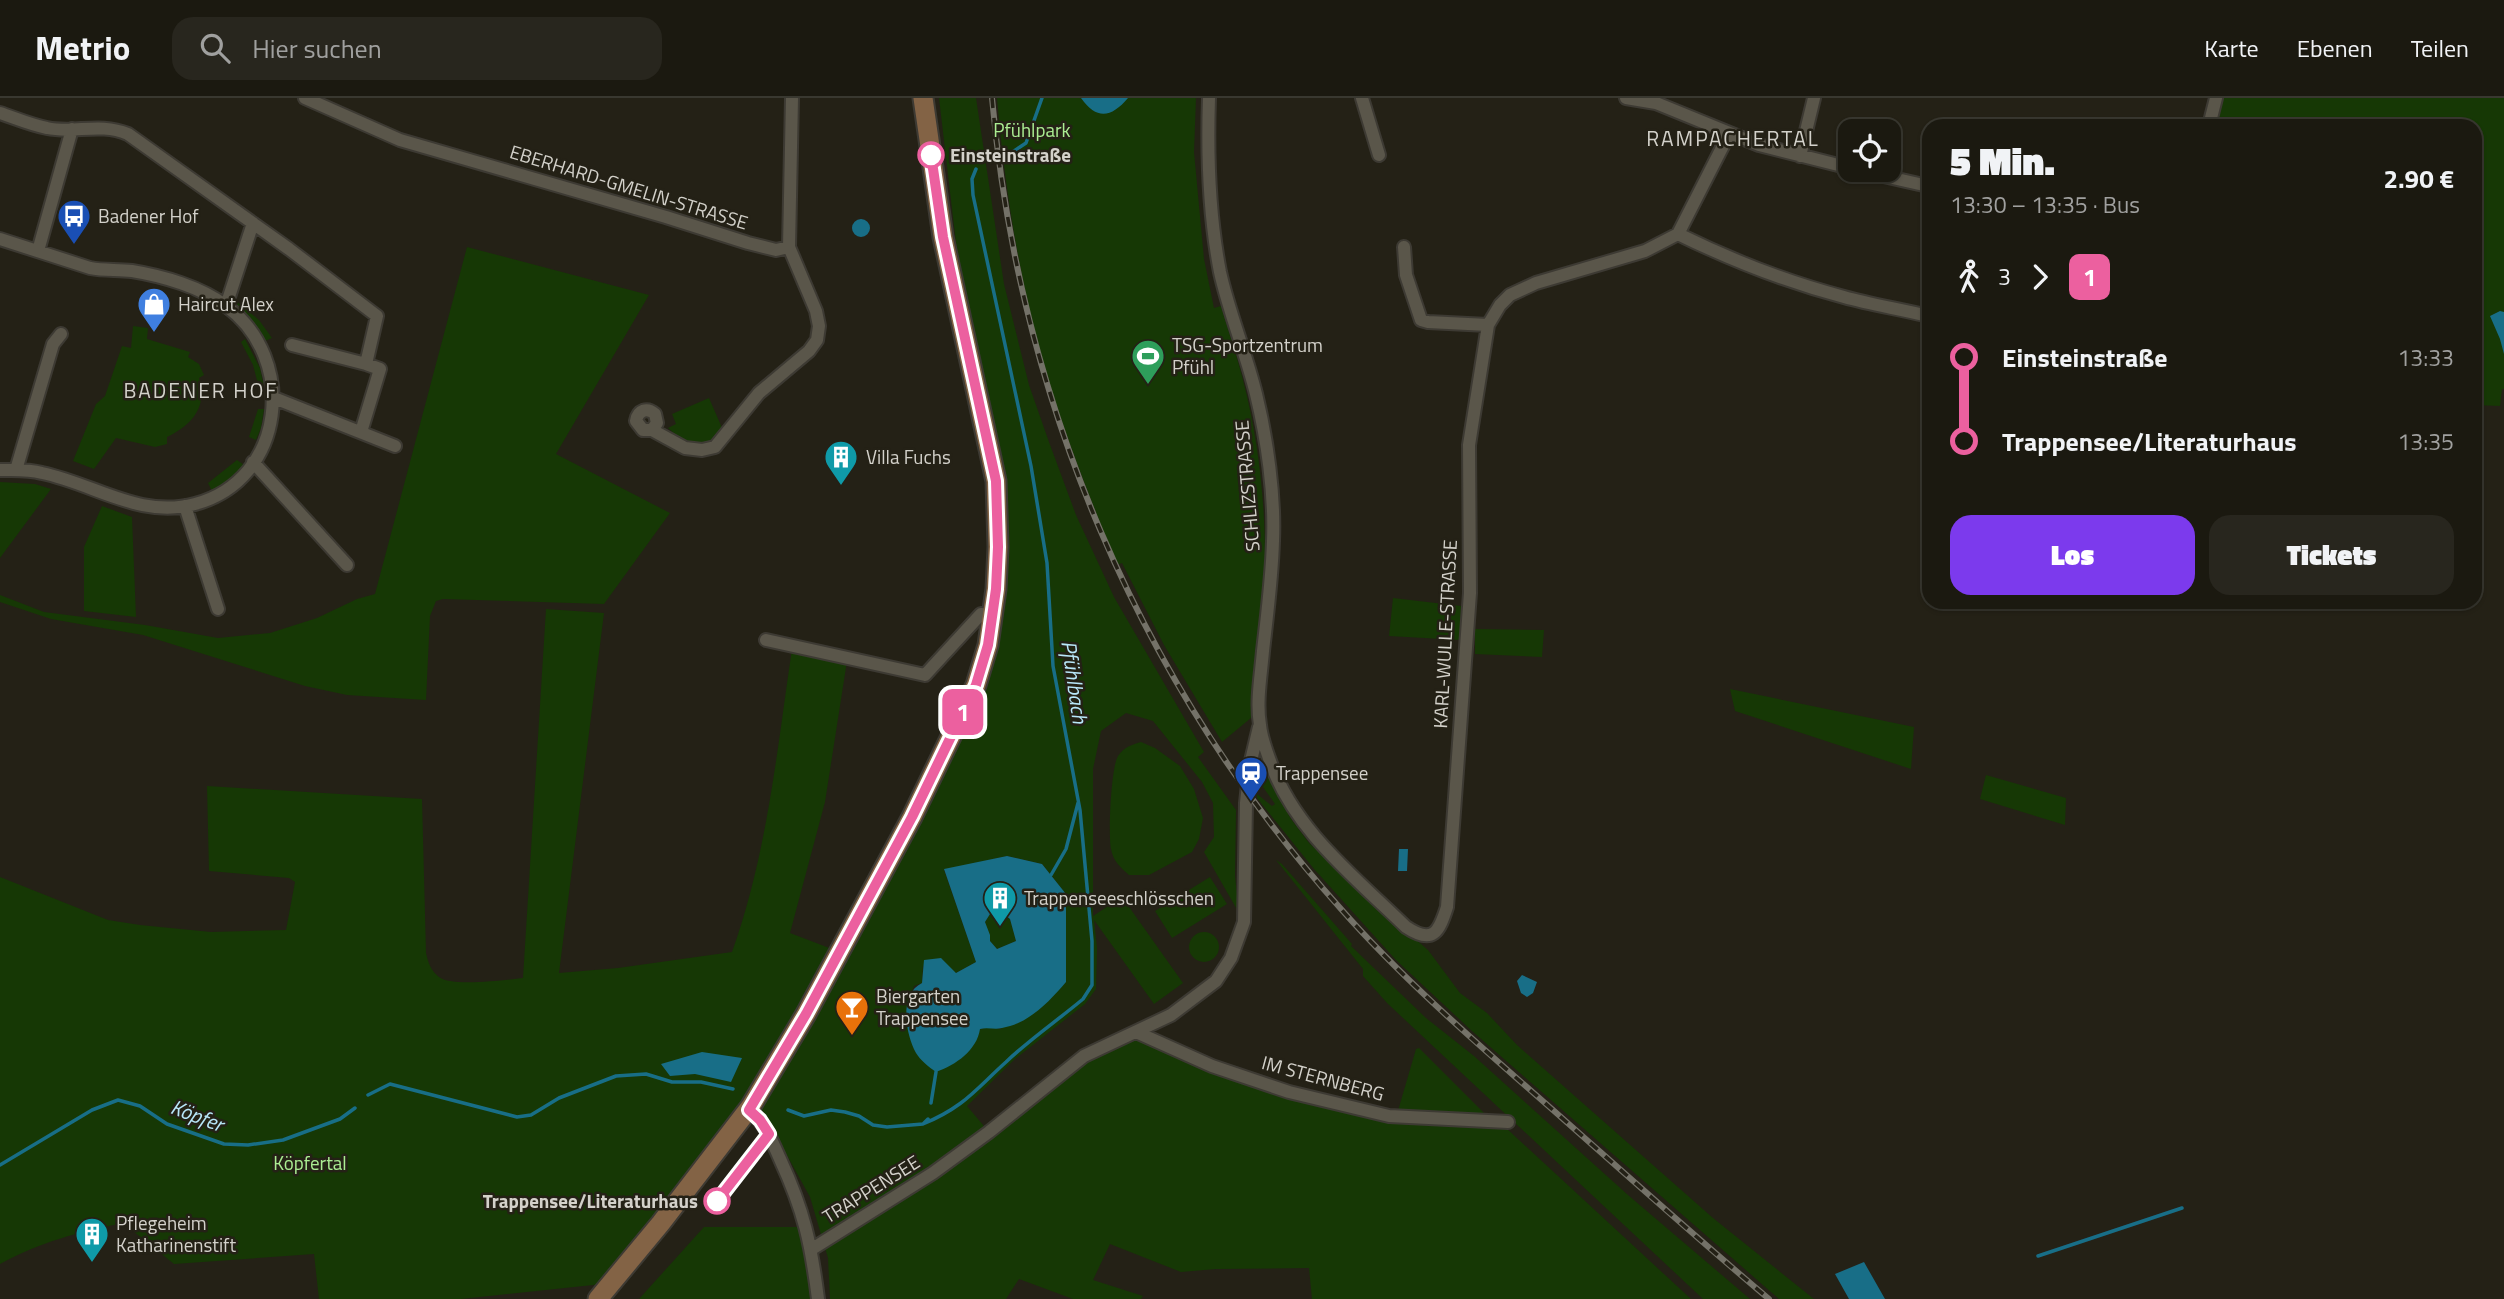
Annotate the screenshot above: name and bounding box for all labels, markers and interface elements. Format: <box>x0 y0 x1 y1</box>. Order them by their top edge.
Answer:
search box <box>172 17 662 80</box>
text: Metrio <box>35 23 130 73</box>
icon: search <box>196 29 234 67</box>
text: Hier suchen <box>252 29 382 68</box>
text: Karte <box>2204 30 2259 66</box>
text: Ebenen <box>2297 30 2373 66</box>
text: Teilen <box>2411 30 2469 66</box>
park label: Pfühlpark <box>993 115 1071 144</box>
map controls <box>1838 119 1901 182</box>
button: locate <box>1838 119 1901 182</box>
district label: RAMPACHERTAL <box>1646 122 1820 154</box>
text: 5 Min. <box>1950 132 2055 190</box>
street label: EBERHARD-GMELIN-STRASSE <box>507 136 752 237</box>
place label: Einsteinstraße <box>950 140 1071 169</box>
marker: Einsteinstraße <box>918 142 944 168</box>
text: 2.90 € <box>2383 159 2454 198</box>
text: 13:30 – 13:35 · Bus <box>1950 187 2140 222</box>
bus stop icon: Badener Hof <box>55 197 93 246</box>
place label: Badener Hof <box>98 201 199 230</box>
icon: walk <box>1950 258 1988 296</box>
icon: forward <box>2021 258 2059 296</box>
text: 3 <box>1998 259 2011 294</box>
text: 1 <box>2083 259 2096 295</box>
shop icon: Haircut Alex <box>135 285 173 334</box>
place label: Haircut Alex <box>178 289 274 318</box>
place label: TSG-Sportzentrum Pfühl <box>1172 330 1323 381</box>
sports icon: TSG-Sportzentrum Pfühl <box>1129 337 1167 386</box>
text: Einsteinstraße <box>2002 338 2167 377</box>
text: 13:33 <box>2397 340 2454 375</box>
district label: BADENER HOF <box>124 374 278 406</box>
street label: SCHLIZSTRASSE <box>1226 419 1267 553</box>
text: Trappensee/Literaturhaus <box>2002 422 2297 461</box>
text: 13:35 <box>2397 424 2454 459</box>
building icon: Villa Fuchs <box>822 438 860 487</box>
place label: Villa Fuchs <box>866 442 951 471</box>
button: Los <box>1950 515 2195 595</box>
button: Tickets <box>2209 515 2454 595</box>
street label: KARL-WULLE-STRASSE <box>1425 539 1464 729</box>
water label: Pfühlbach <box>1053 638 1097 726</box>
line badge: 1 <box>940 689 986 735</box>
text: 1 <box>956 694 970 730</box>
station icon: Trappensee <box>1232 754 1270 803</box>
place label: Trappensee <box>1276 758 1368 787</box>
building icon: Trappenseeschlösschen <box>981 879 1019 928</box>
place label: Trappenseeschlösschen <box>1024 883 1214 912</box>
place label: Biergarten Trappensee <box>876 981 968 1032</box>
bar icon: Biergarten Trappensee <box>833 988 871 1037</box>
street label: IM STERNBERG <box>1259 1047 1388 1108</box>
water label: Köpfer <box>166 1090 230 1141</box>
street label: TRAPPENSEE <box>816 1147 925 1230</box>
park label: Köpfertal <box>273 1148 347 1177</box>
place label: Trappensee/Literaturhaus <box>483 1186 698 1215</box>
marker: Trappensee/Literaturhaus <box>704 1188 730 1214</box>
place label: Pflegeheim Katharinenstift <box>116 1208 236 1259</box>
building icon: Pflegeheim Katharinenstift <box>73 1215 111 1264</box>

